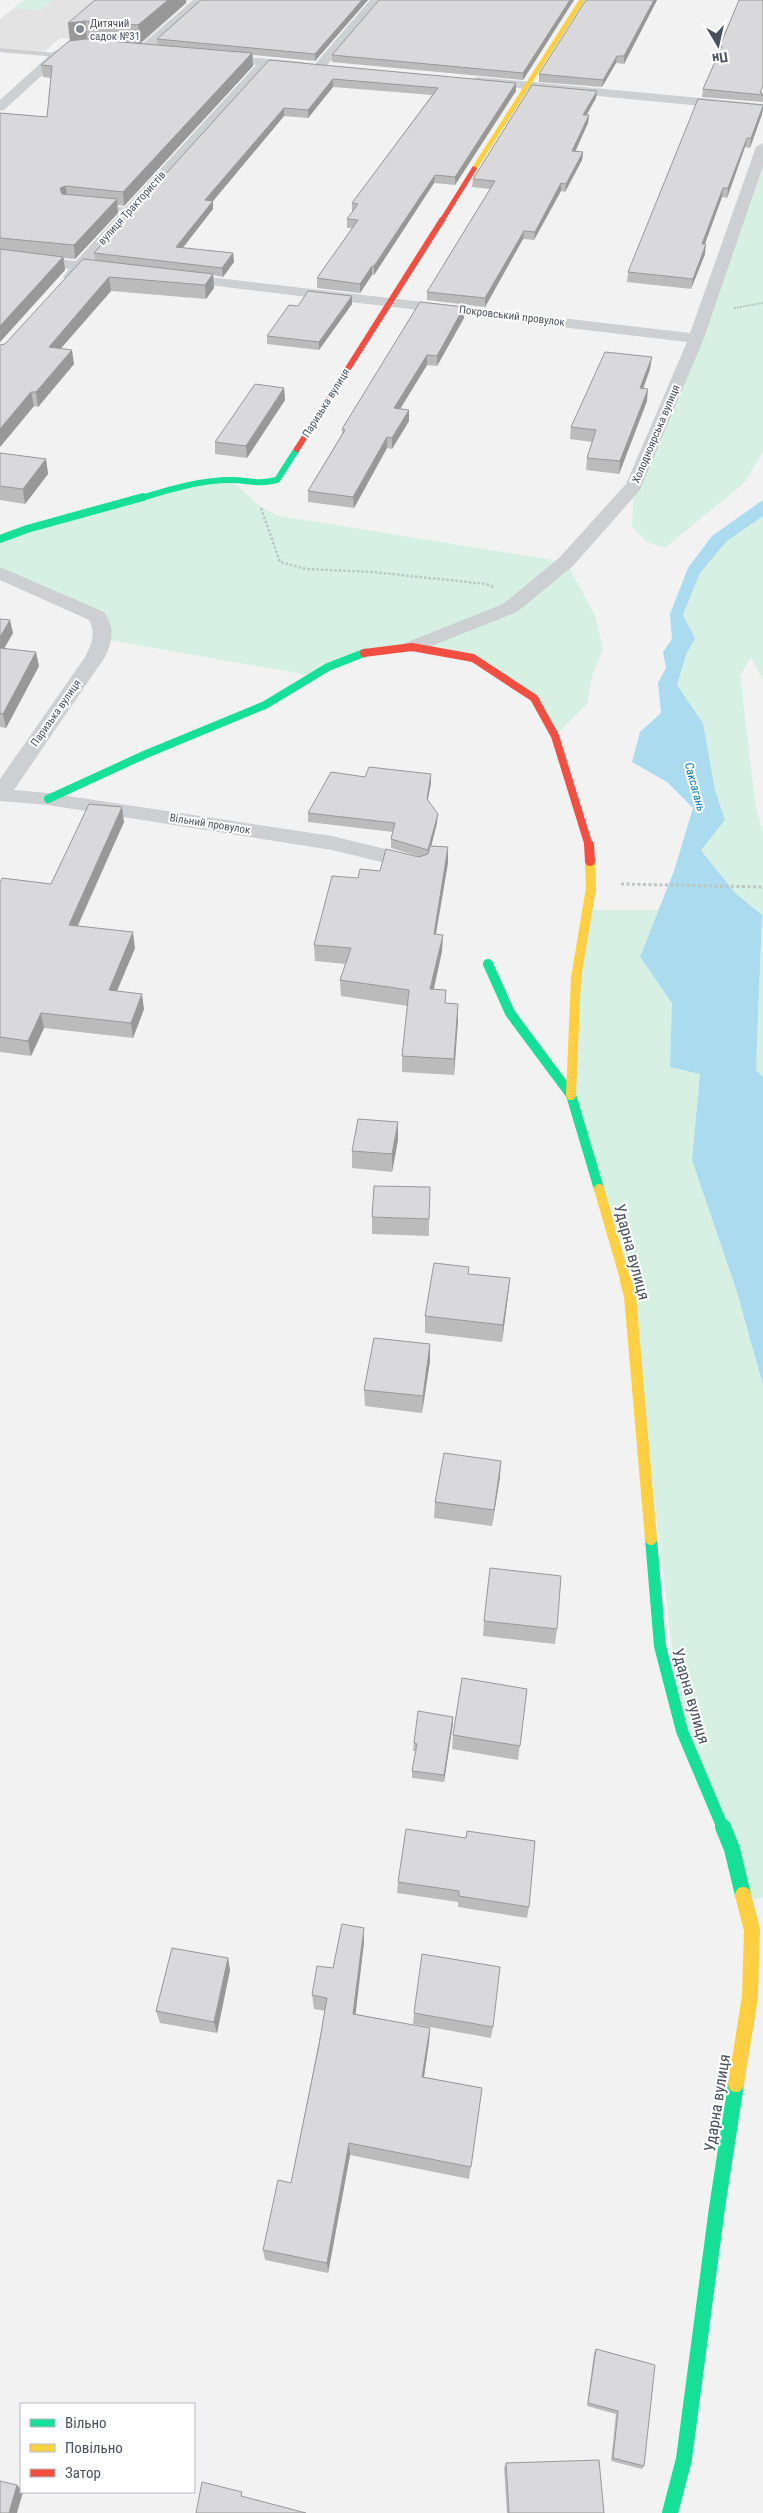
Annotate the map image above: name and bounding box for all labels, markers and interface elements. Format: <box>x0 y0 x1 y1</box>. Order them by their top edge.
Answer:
place label: Дитячий садок №31 <box>90 17 140 43</box>
north arrow <box>693 20 743 70</box>
marker: Дитячий садок №31 <box>74 23 86 35</box>
text: Пн <box>711 49 729 67</box>
street label: вулиця Трактористів <box>96 169 168 247</box>
street label: Покровський провулок <box>458 303 566 329</box>
street label: Паризька вулиця <box>300 366 352 440</box>
street label: Холодноярська вулиця <box>629 383 683 485</box>
street label: Паризька вулиця <box>28 677 84 749</box>
water label: Саксагань <box>682 761 708 813</box>
street label: Вільний провулок <box>169 811 252 837</box>
street label: Ударна вулиця <box>610 1202 654 1302</box>
street label: Ударна вулиця <box>668 1646 714 1746</box>
street label: Ударна вулиця <box>700 2053 734 2153</box>
legend <box>20 2403 195 2493</box>
text: Вільно <box>65 2414 107 2432</box>
text: Повільно <box>65 2439 123 2457</box>
text: Затор <box>65 2464 101 2482</box>

